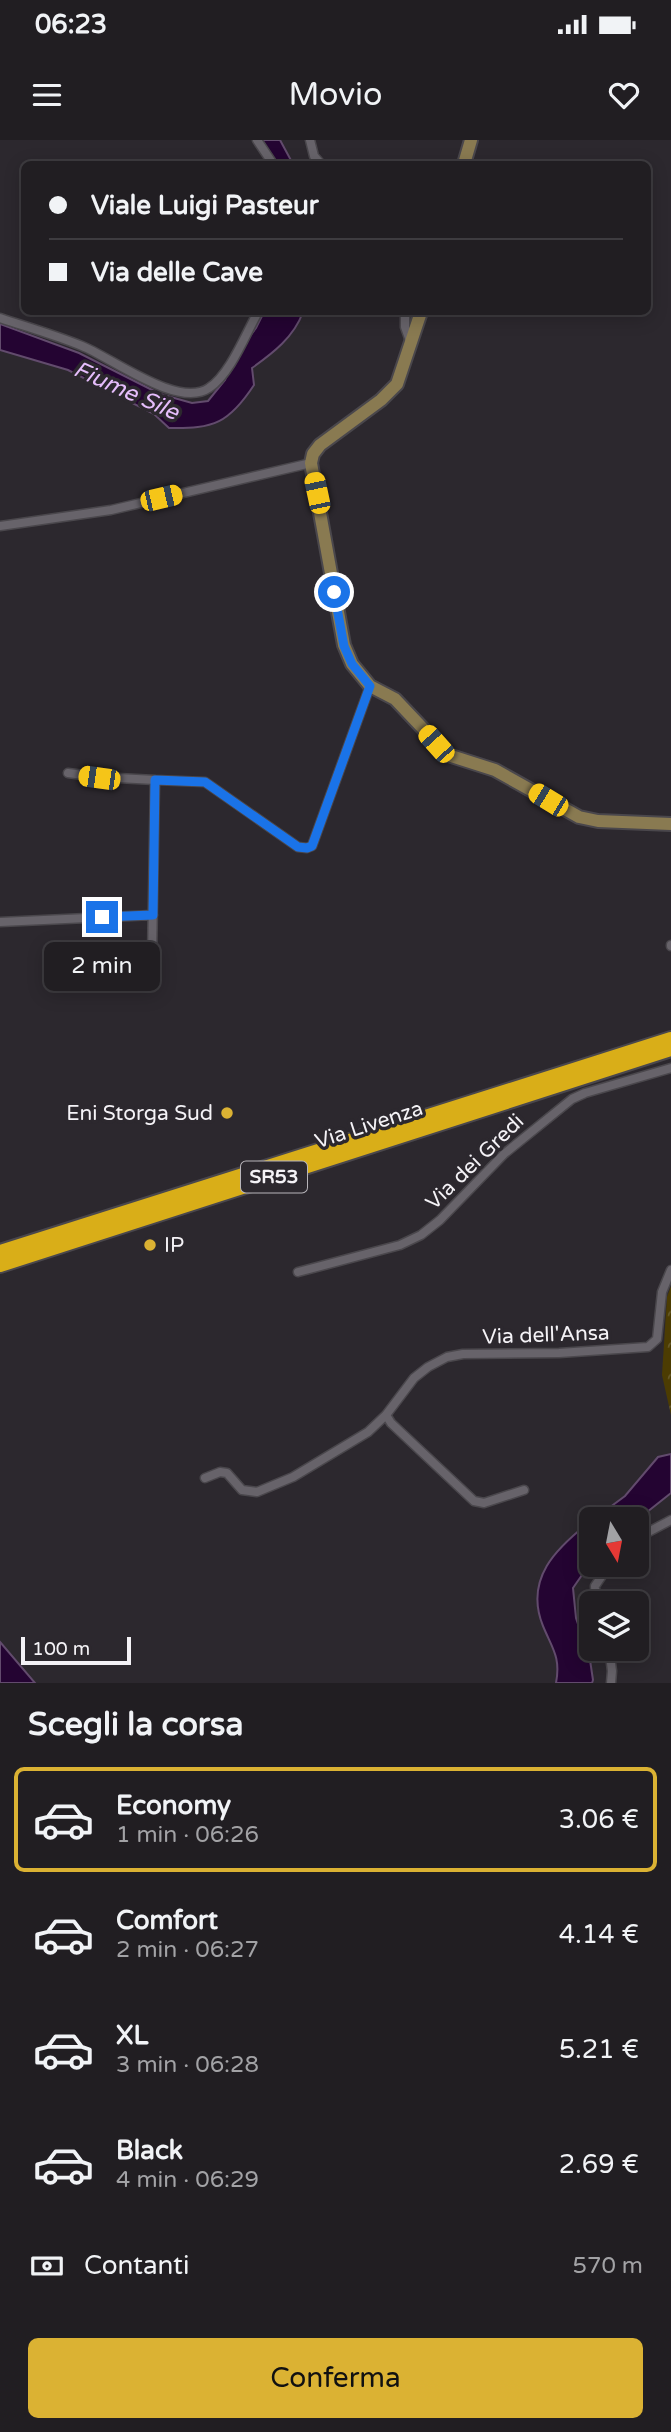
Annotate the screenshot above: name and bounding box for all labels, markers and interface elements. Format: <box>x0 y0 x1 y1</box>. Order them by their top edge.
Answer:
text: 06:23 <box>35 9 107 40</box>
icon: menu <box>28 76 66 114</box>
text: Movio <box>288 76 383 114</box>
icon: heart <box>605 76 643 114</box>
text: Viale Luigi Pasteur <box>91 190 319 221</box>
text: Via delle Cave <box>91 257 263 288</box>
water label: Fiume Sile <box>69 355 185 427</box>
car <box>303 470 332 516</box>
car <box>139 483 184 513</box>
route start <box>318 576 350 608</box>
car <box>415 721 458 767</box>
car <box>77 765 122 791</box>
car <box>525 780 572 820</box>
route end <box>86 901 118 933</box>
callout: 2 min <box>44 942 160 990</box>
text: 2 min <box>71 952 133 980</box>
street label: Via Livenza <box>312 1096 426 1154</box>
place label: Eni Storga Sud <box>66 1101 213 1126</box>
marker: Eni Storga Sud <box>219 1105 235 1121</box>
street label: Via dei Gredi <box>421 1109 529 1215</box>
road number: SR53 <box>241 1161 307 1192</box>
place label: IP <box>164 1233 184 1258</box>
marker: IP <box>142 1237 158 1253</box>
street label: Via dell'Ansa <box>482 1320 610 1350</box>
north arrow <box>579 1507 649 1577</box>
map controls <box>579 1507 649 1661</box>
button: layers <box>579 1591 649 1661</box>
scale bar <box>21 1634 131 1666</box>
text: 100 m <box>32 1638 90 1660</box>
text: Scegli la corsa <box>28 1706 243 1744</box>
icon: car <box>32 1788 95 1851</box>
text: Economy <box>116 1790 231 1821</box>
text: 3.06 € <box>559 1804 639 1835</box>
text: 1 min · 06:26 <box>116 1821 259 1849</box>
icon: car <box>32 1903 95 1966</box>
text: Comfort <box>116 1905 218 1936</box>
text: 4.14 € <box>559 1919 639 1950</box>
text: 2 min · 06:27 <box>116 1936 259 1964</box>
icon: car <box>32 2018 95 2081</box>
text: XL <box>116 2020 148 2051</box>
text: 5.21 € <box>559 2034 639 2065</box>
text: 3 min · 06:28 <box>116 2051 259 2079</box>
icon: car <box>32 2133 95 2196</box>
text: Black <box>116 2135 183 2166</box>
text: 2.69 € <box>559 2149 639 2180</box>
text: 4 min · 06:29 <box>116 2166 259 2194</box>
icon: cash <box>28 2247 66 2285</box>
text: Contanti <box>84 2250 189 2281</box>
text: 570 m <box>573 2252 643 2280</box>
button: Conferma <box>28 2338 643 2418</box>

